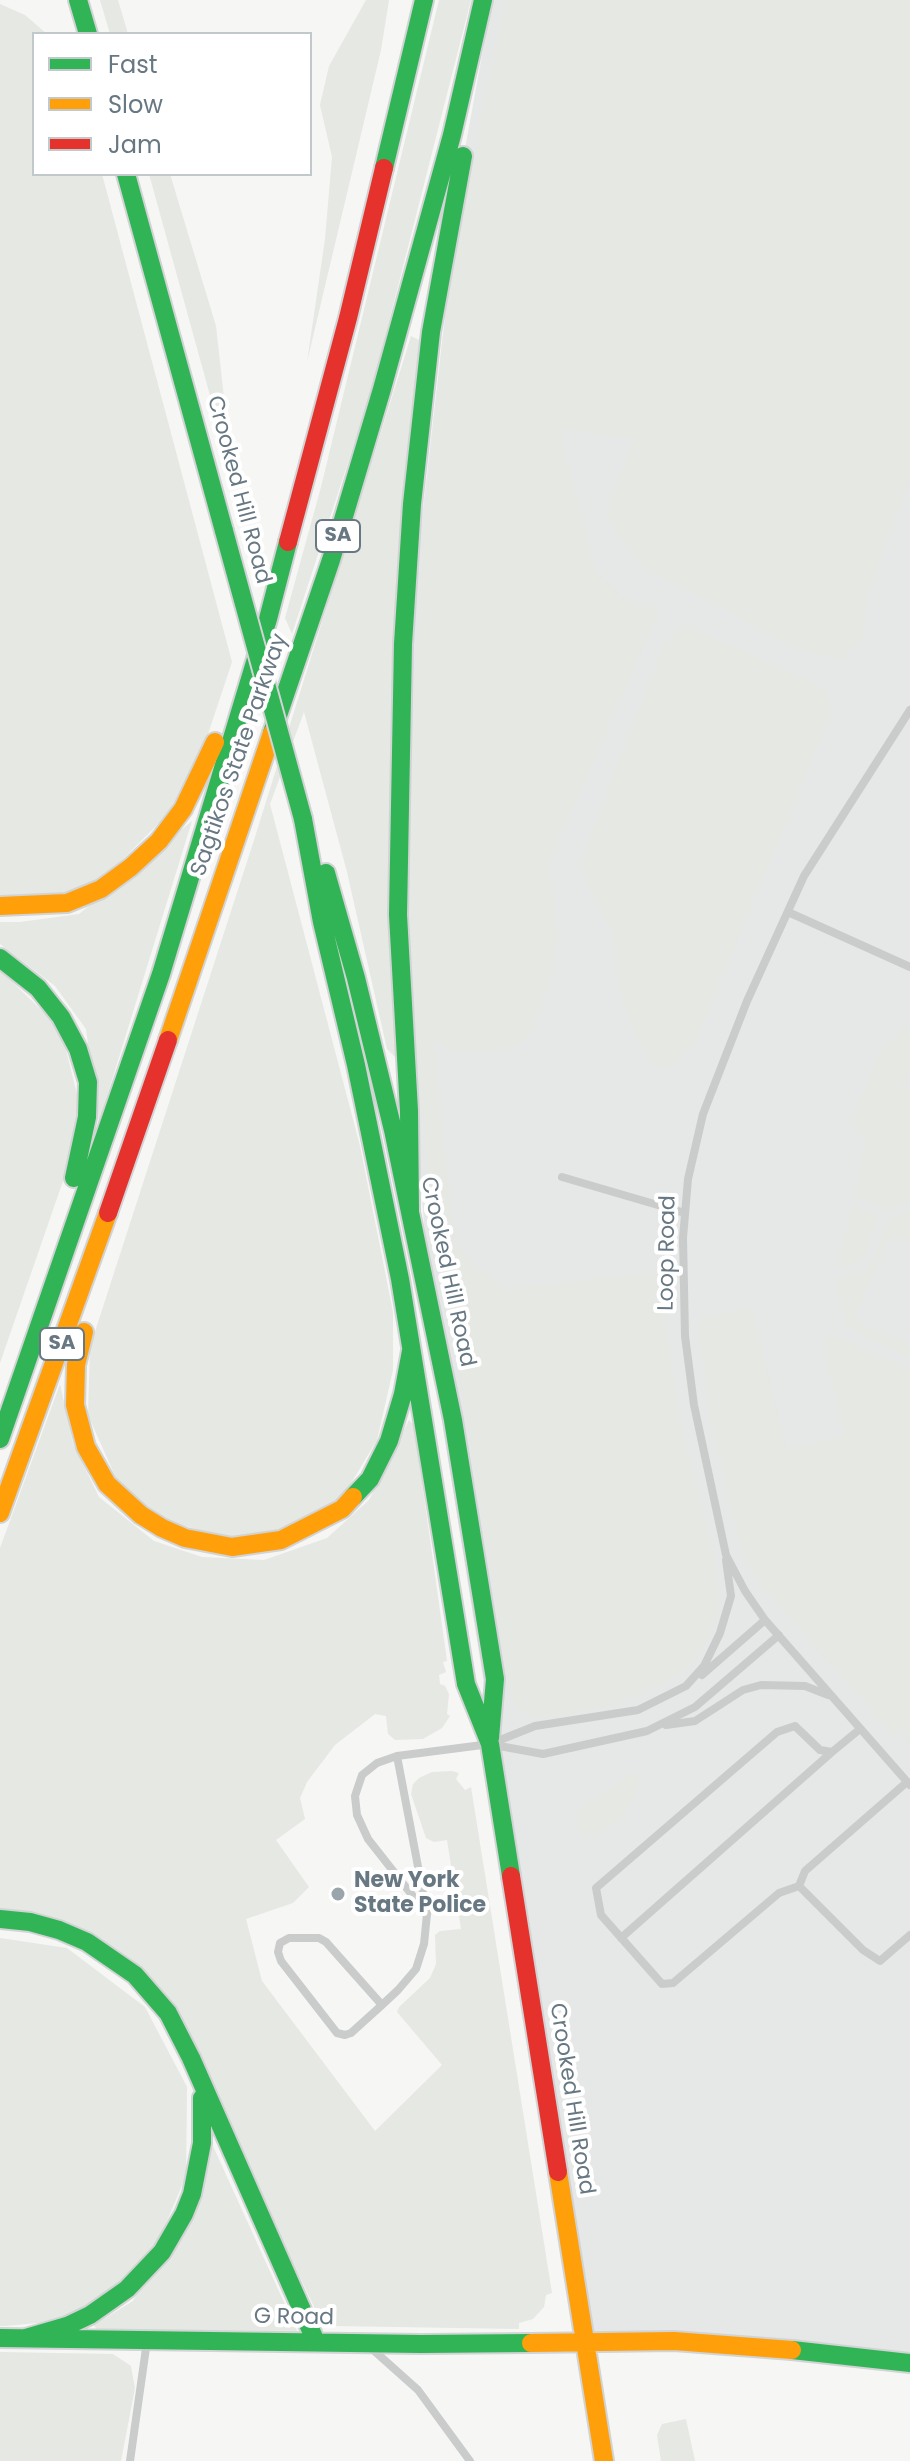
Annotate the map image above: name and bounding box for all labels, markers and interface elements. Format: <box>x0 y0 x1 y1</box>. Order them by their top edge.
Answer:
legend <box>32 32 312 176</box>
text: Fast <box>108 48 158 81</box>
text: Slow <box>108 88 163 121</box>
text: Jam <box>108 128 162 161</box>
street label: Crooked Hill Road <box>200 393 276 587</box>
road number: SA <box>316 520 360 552</box>
street label: Sagtikos State Parkway <box>186 630 294 880</box>
street label: Crooked Hill Road <box>414 1175 480 1369</box>
street label: Loop Road <box>654 1195 682 1311</box>
road number: SA <box>40 1328 84 1360</box>
place label: New York State Police <box>354 1868 486 1920</box>
marker: New York State Police <box>329 1885 347 1903</box>
street label: Crooked Hill Road <box>543 2001 599 2197</box>
street label: G Road <box>254 2304 334 2332</box>

